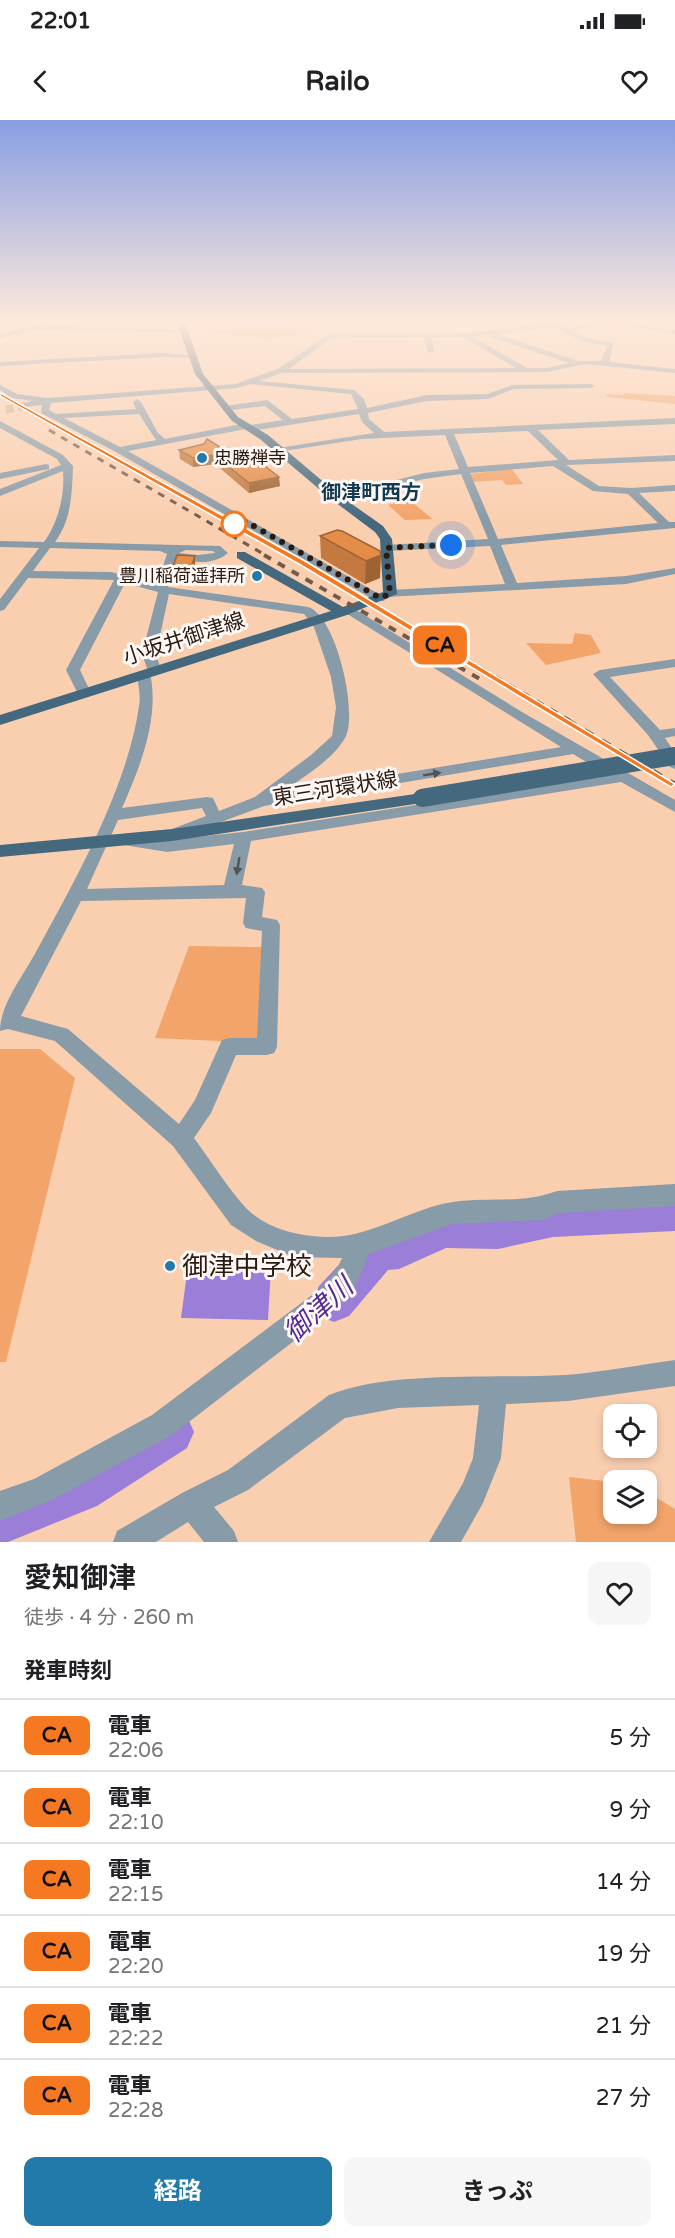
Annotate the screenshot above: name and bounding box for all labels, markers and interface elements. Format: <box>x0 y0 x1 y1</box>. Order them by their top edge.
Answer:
text: 22:01 <box>30 8 91 34</box>
icon: back <box>24 65 57 98</box>
text: Railo <box>305 65 370 98</box>
icon: heart <box>618 65 651 98</box>
place label: 忠勝禅寺 <box>214 447 286 469</box>
marker: 忠勝禅寺 <box>195 451 209 465</box>
district label: 御津町西方 <box>321 481 421 505</box>
unlabelled marker <box>221 511 247 537</box>
your location <box>436 530 466 560</box>
place label: 豊川稲荷遥拝所 <box>119 565 245 587</box>
marker: 豊川稲荷遥拝所 <box>250 569 264 583</box>
street label: 小坂井御津線 <box>120 608 248 670</box>
line badge: CA <box>413 626 467 664</box>
text: CA <box>425 633 455 658</box>
street label: 東三河環状線 <box>271 767 399 811</box>
one-way arrow <box>423 770 442 779</box>
one-way arrow <box>233 856 242 875</box>
place label: 御津中学校 <box>182 1251 312 1282</box>
marker: 御津中学校 <box>163 1259 177 1273</box>
water label: 御津川 <box>278 1269 362 1349</box>
map controls <box>603 1404 657 1524</box>
button: locate <box>603 1404 657 1458</box>
button: layers <box>603 1470 657 1524</box>
text: 愛知御津 <box>24 1561 136 1595</box>
button: heart <box>588 1562 651 1625</box>
text: 徒歩 · 4 分 · 260 m <box>24 1606 194 1630</box>
text: 発車時刻 <box>24 1658 112 1684</box>
text: 電車 <box>108 1713 152 1739</box>
text: CA <box>42 1723 72 1748</box>
text: 5 分 <box>609 1725 651 1751</box>
text: 22:06 <box>108 1739 163 1763</box>
text: 電車 <box>108 1785 152 1811</box>
text: CA <box>42 1795 72 1820</box>
text: 9 分 <box>609 1797 651 1823</box>
text: 22:10 <box>108 1811 163 1835</box>
text: 電車 <box>108 1857 152 1883</box>
text: CA <box>42 1867 72 1892</box>
text: 14 分 <box>596 1869 651 1895</box>
text: 22:15 <box>108 1883 163 1907</box>
text: 電車 <box>108 1929 152 1955</box>
text: CA <box>42 1939 72 1964</box>
text: 19 分 <box>596 1941 651 1967</box>
text: 22:20 <box>108 1955 163 1979</box>
text: 電車 <box>108 2001 152 2027</box>
text: CA <box>42 2011 72 2036</box>
text: 21 分 <box>596 2013 651 2039</box>
text: 22:22 <box>108 2027 163 2051</box>
text: 電車 <box>108 2073 152 2099</box>
text: CA <box>42 2083 72 2108</box>
text: 27 分 <box>596 2085 651 2111</box>
text: 22:28 <box>108 2099 163 2123</box>
button: 経路 <box>24 2157 332 2226</box>
button: きっぷ <box>344 2157 651 2226</box>

